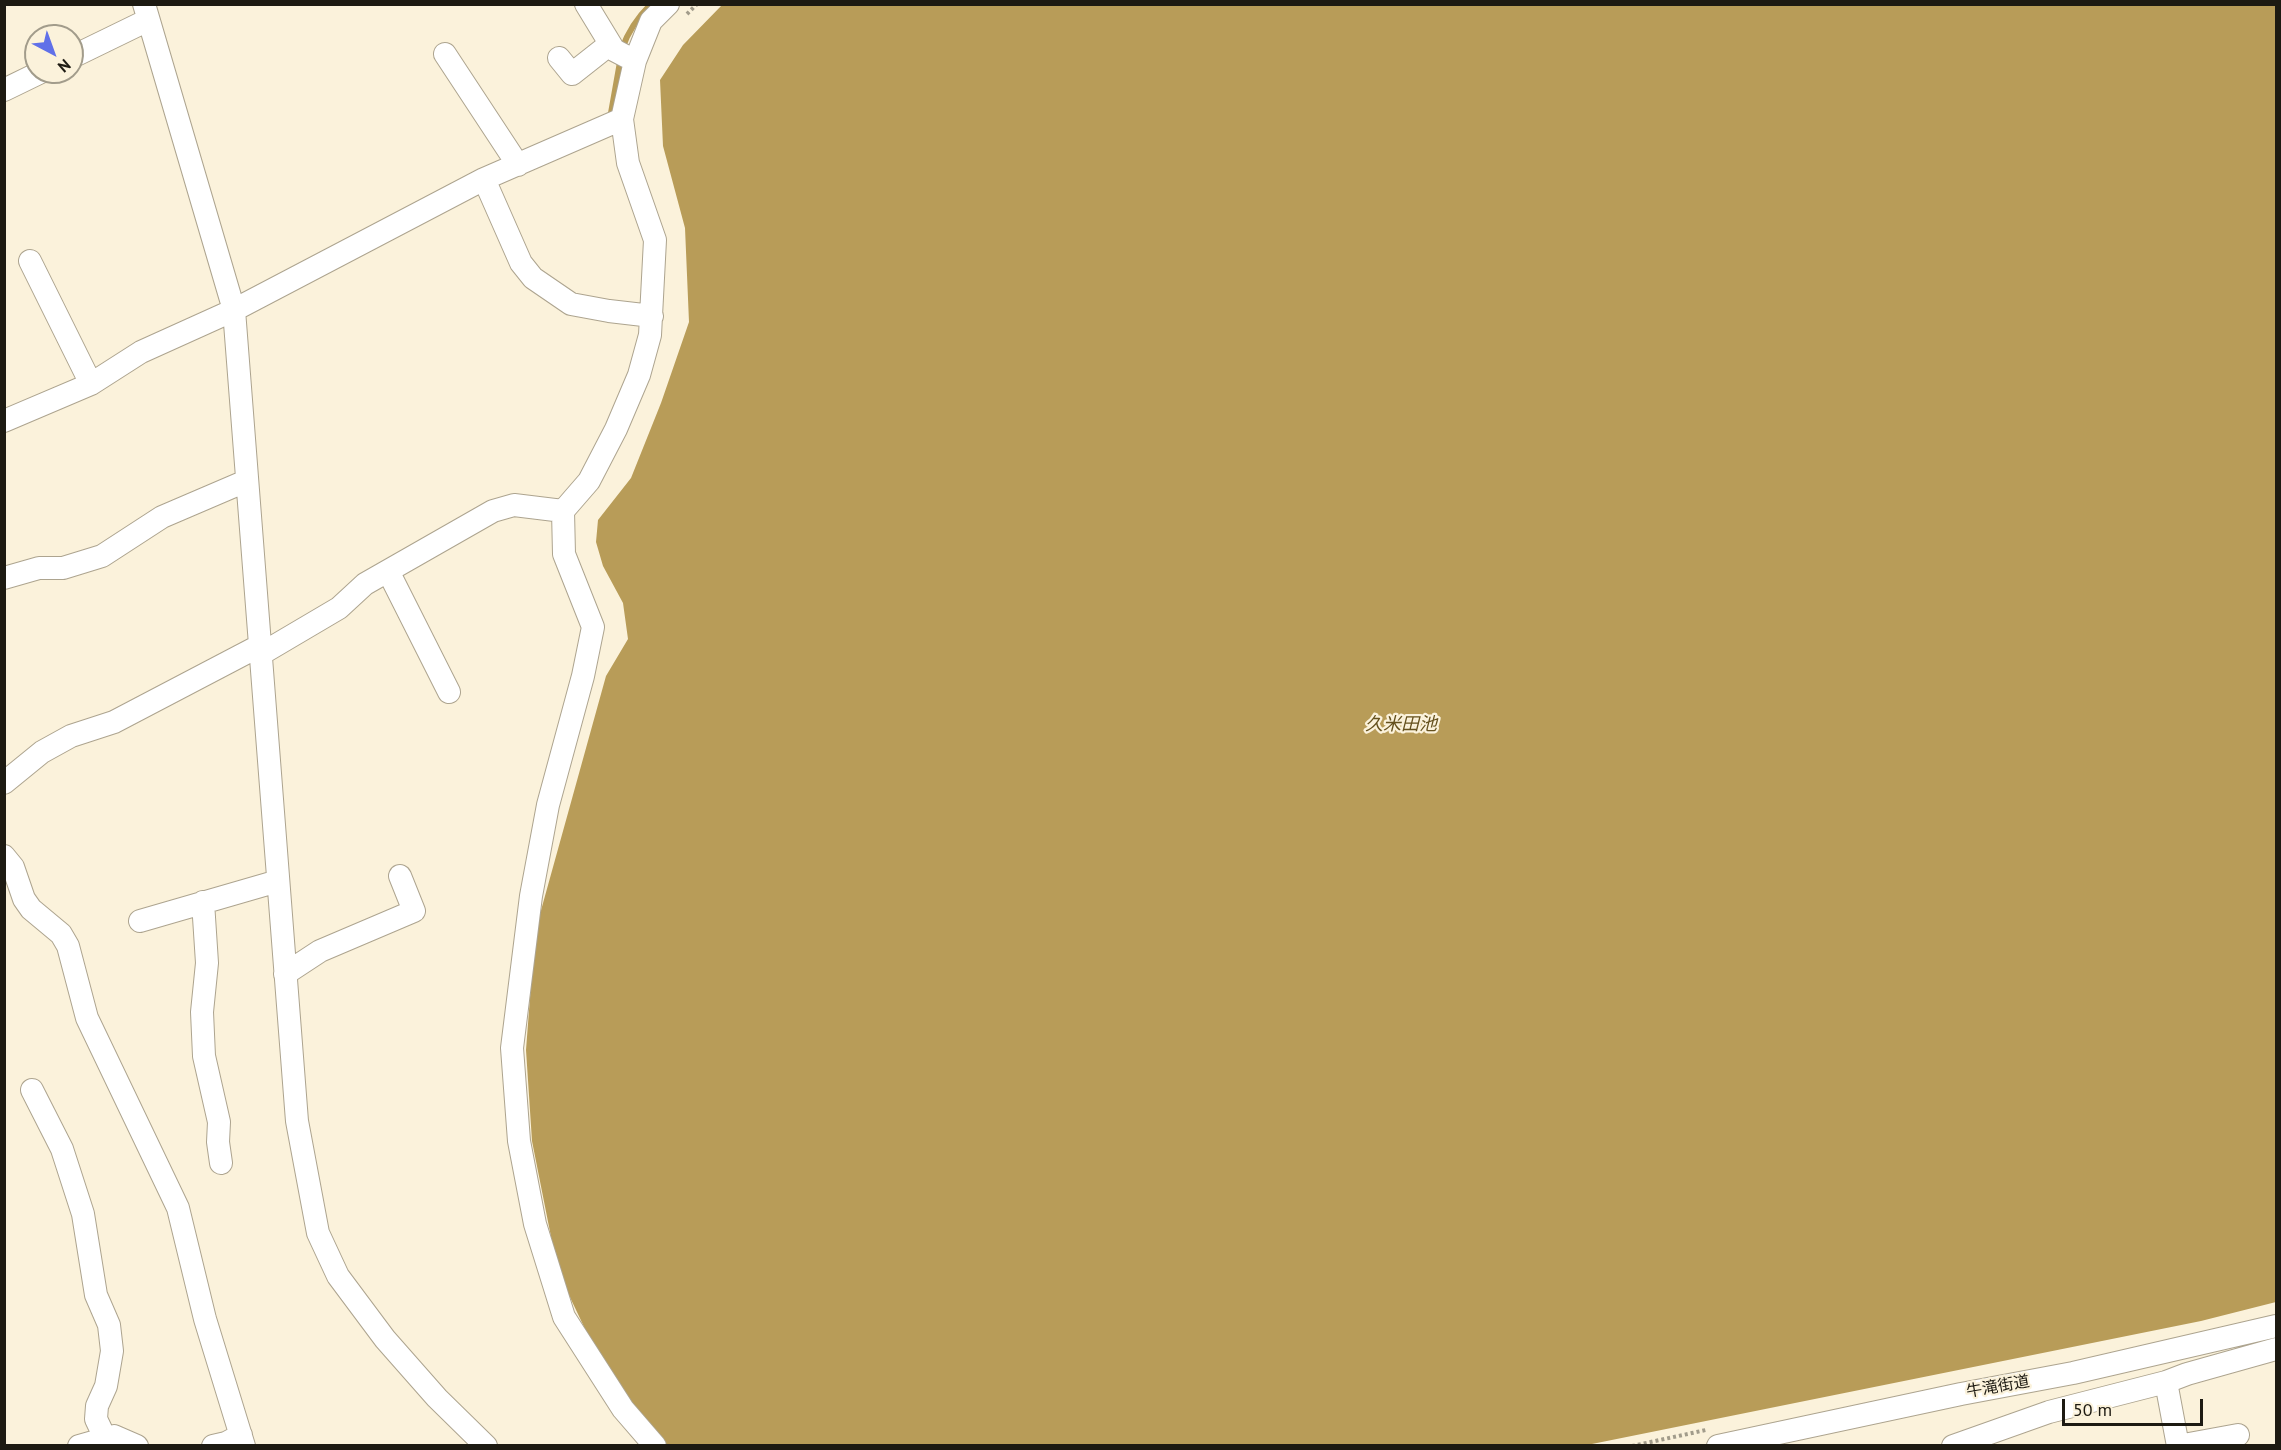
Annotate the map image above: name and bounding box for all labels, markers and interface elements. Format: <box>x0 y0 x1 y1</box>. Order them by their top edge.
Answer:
north arrow <box>24 24 84 84</box>
text: N <box>54 55 75 77</box>
water label: 久米田池 <box>1365 714 1437 736</box>
street label: 牛滝街道 <box>1965 1372 2031 1402</box>
scale bar <box>2065 1387 2206 1425</box>
text: 50 m <box>2073 1398 2112 1421</box>

